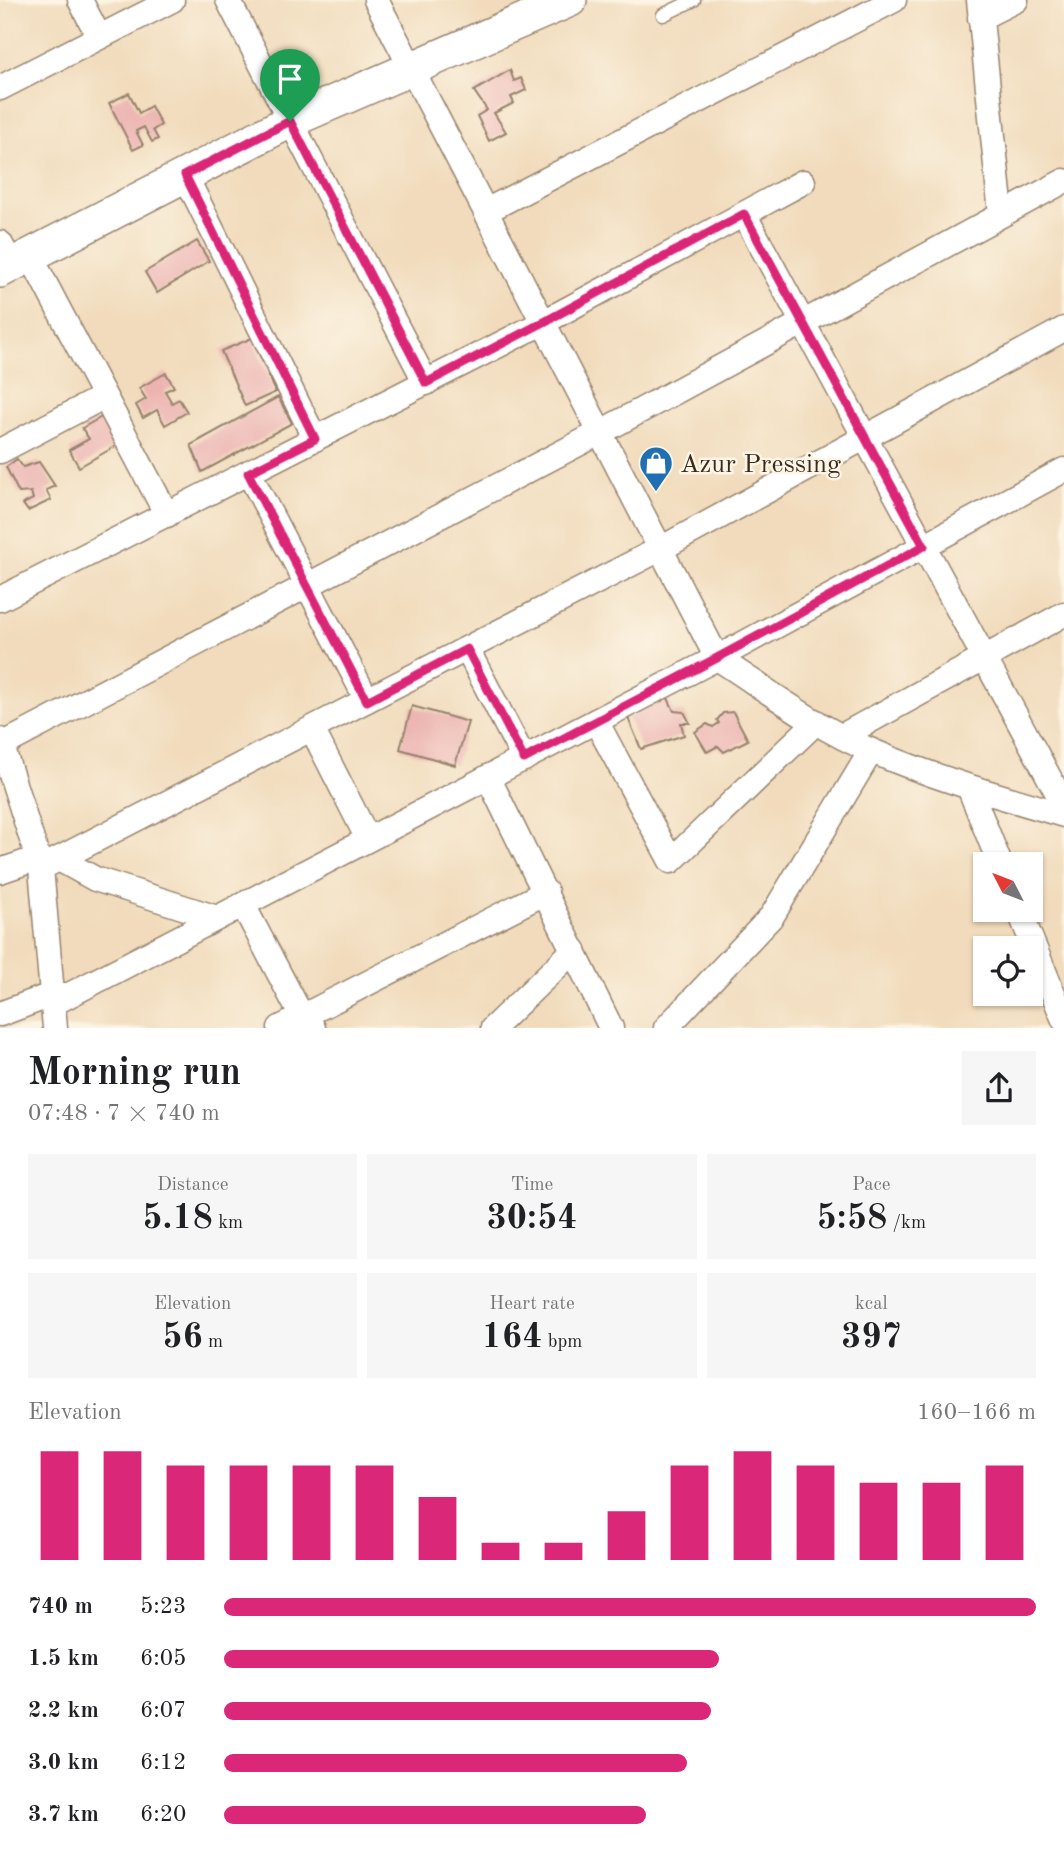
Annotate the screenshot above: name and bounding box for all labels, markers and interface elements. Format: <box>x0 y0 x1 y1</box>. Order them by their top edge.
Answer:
pin <box>260 49 320 121</box>
icon: arrive <box>271 60 309 98</box>
shop icon: Azur Pressing <box>637 444 675 493</box>
place label: Azur Pressing <box>680 452 841 478</box>
north arrow <box>973 852 1043 922</box>
map controls <box>973 852 1043 1006</box>
button: locate <box>973 936 1043 1006</box>
button: share <box>962 1051 1036 1125</box>
text: Morning run <box>28 1055 241 1093</box>
text: 07:48 · 7 × 740 m <box>28 1102 220 1125</box>
text: Distance <box>157 1176 228 1195</box>
text: Time <box>511 1176 553 1195</box>
text: Pace <box>852 1176 891 1195</box>
text: 5.18 <box>142 1201 213 1236</box>
text: 30:54 <box>486 1201 578 1236</box>
text: 5:58 <box>817 1201 887 1236</box>
text: km <box>213 1214 243 1233</box>
text: /km <box>887 1214 926 1233</box>
text: Elevation <box>154 1295 231 1314</box>
text: Heart rate <box>489 1295 575 1314</box>
text: kcal <box>855 1295 888 1314</box>
text: 56 <box>162 1320 203 1355</box>
text: 164 <box>482 1320 542 1355</box>
text: 397 <box>841 1320 902 1355</box>
text: m <box>203 1333 223 1352</box>
text: bpm <box>542 1333 582 1352</box>
text: Elevation <box>28 1401 122 1424</box>
text: 160–166 m <box>917 1401 1036 1424</box>
text: 740 m <box>28 1595 93 1618</box>
text: 5:23 <box>140 1595 186 1618</box>
text: 1.5 km <box>28 1647 99 1670</box>
text: 6:05 <box>140 1647 186 1670</box>
text: 2.2 km <box>28 1699 99 1722</box>
text: 6:07 <box>140 1699 186 1722</box>
text: 3.0 km <box>28 1751 99 1774</box>
text: 6:12 <box>140 1751 186 1774</box>
text: 3.7 km <box>28 1803 99 1826</box>
text: 6:20 <box>140 1803 186 1826</box>

